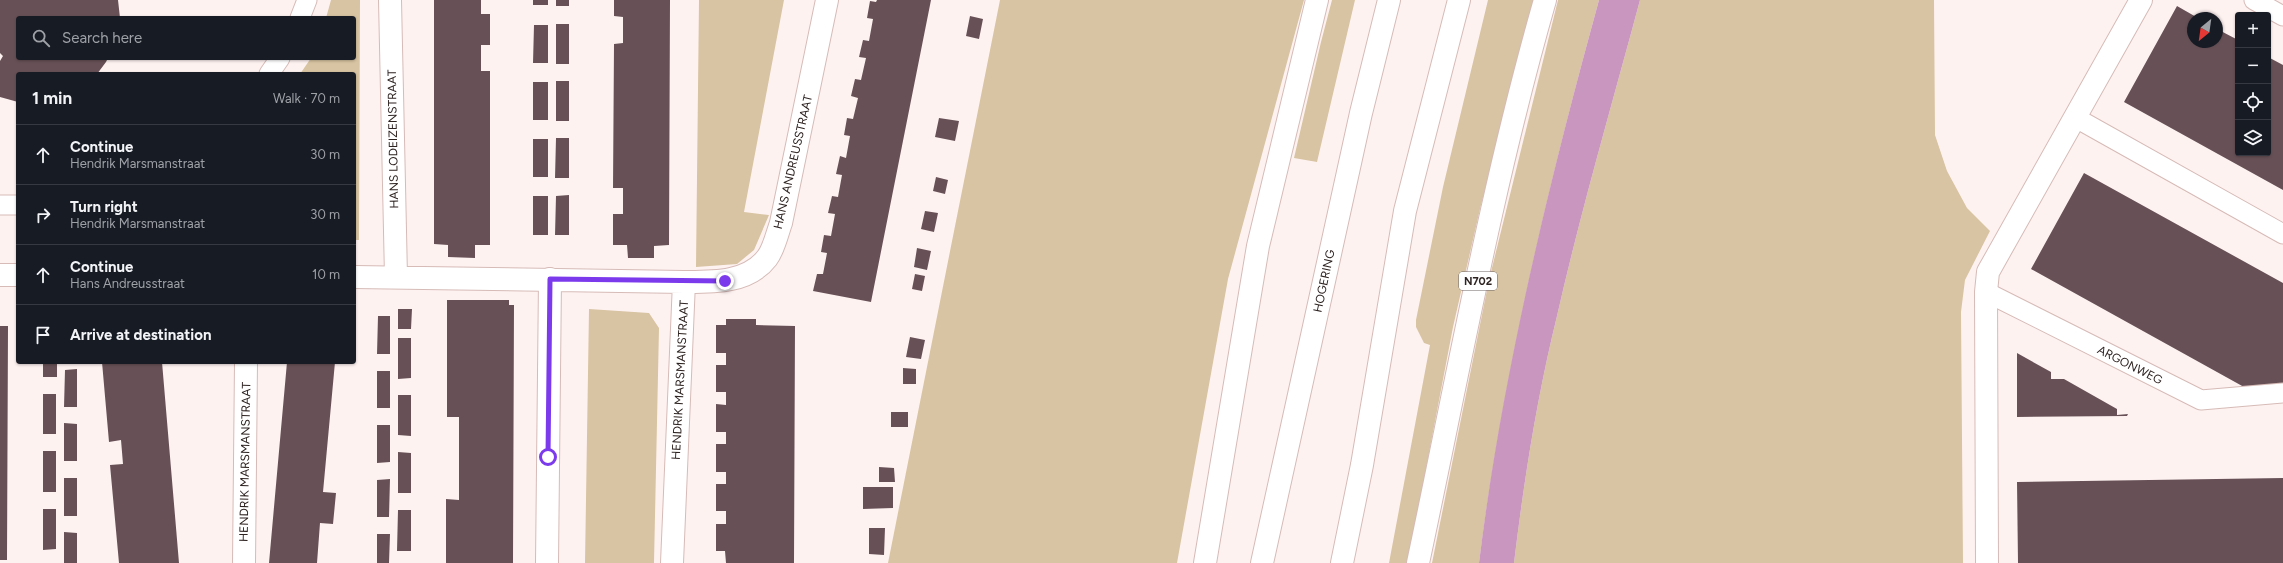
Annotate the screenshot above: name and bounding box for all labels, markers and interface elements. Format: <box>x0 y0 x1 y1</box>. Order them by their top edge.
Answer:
north arrow <box>2187 12 2223 48</box>
map controls <box>2235 12 2271 156</box>
button: + <box>2235 12 2271 48</box>
search box <box>16 16 356 60</box>
icon: search <box>30 27 52 49</box>
text: Search here <box>62 29 142 47</box>
button: − <box>2235 48 2271 84</box>
street label: HANS LODEIZENSTRAAT <box>385 69 401 209</box>
button: locate <box>2235 84 2271 120</box>
text: 1 min <box>32 88 72 108</box>
text: Walk · 70 m <box>273 91 340 106</box>
street label: HANS ANDREUSSTRAAT <box>771 93 815 230</box>
button: layers <box>2235 120 2271 156</box>
text: Continue <box>70 138 133 156</box>
icon: ahead <box>32 144 54 166</box>
text: 30 m <box>310 147 340 162</box>
text: Hendrik Marsmanstraat <box>70 156 205 171</box>
text: Turn right <box>70 198 138 216</box>
icon: right <box>32 204 54 226</box>
text: 30 m <box>310 207 340 222</box>
text: Hendrik Marsmanstraat <box>70 216 205 231</box>
street label: HOGERING <box>1311 248 1337 314</box>
text: Continue <box>70 258 133 276</box>
icon: ahead <box>32 264 54 286</box>
text: 10 m <box>312 267 340 282</box>
route end <box>716 272 734 290</box>
road number: N702 <box>1459 272 1497 290</box>
text: Hans Andreusstraat <box>70 276 185 291</box>
street label: HENDRIK MARSMANSTRAAT <box>669 300 691 460</box>
icon: arrive <box>32 324 54 346</box>
text: Arrive at destination <box>70 326 211 344</box>
street label: ARGONWEG <box>2095 343 2165 387</box>
street label: HENDRIK MARSMANSTRAAT <box>237 382 253 542</box>
route start <box>539 448 557 466</box>

